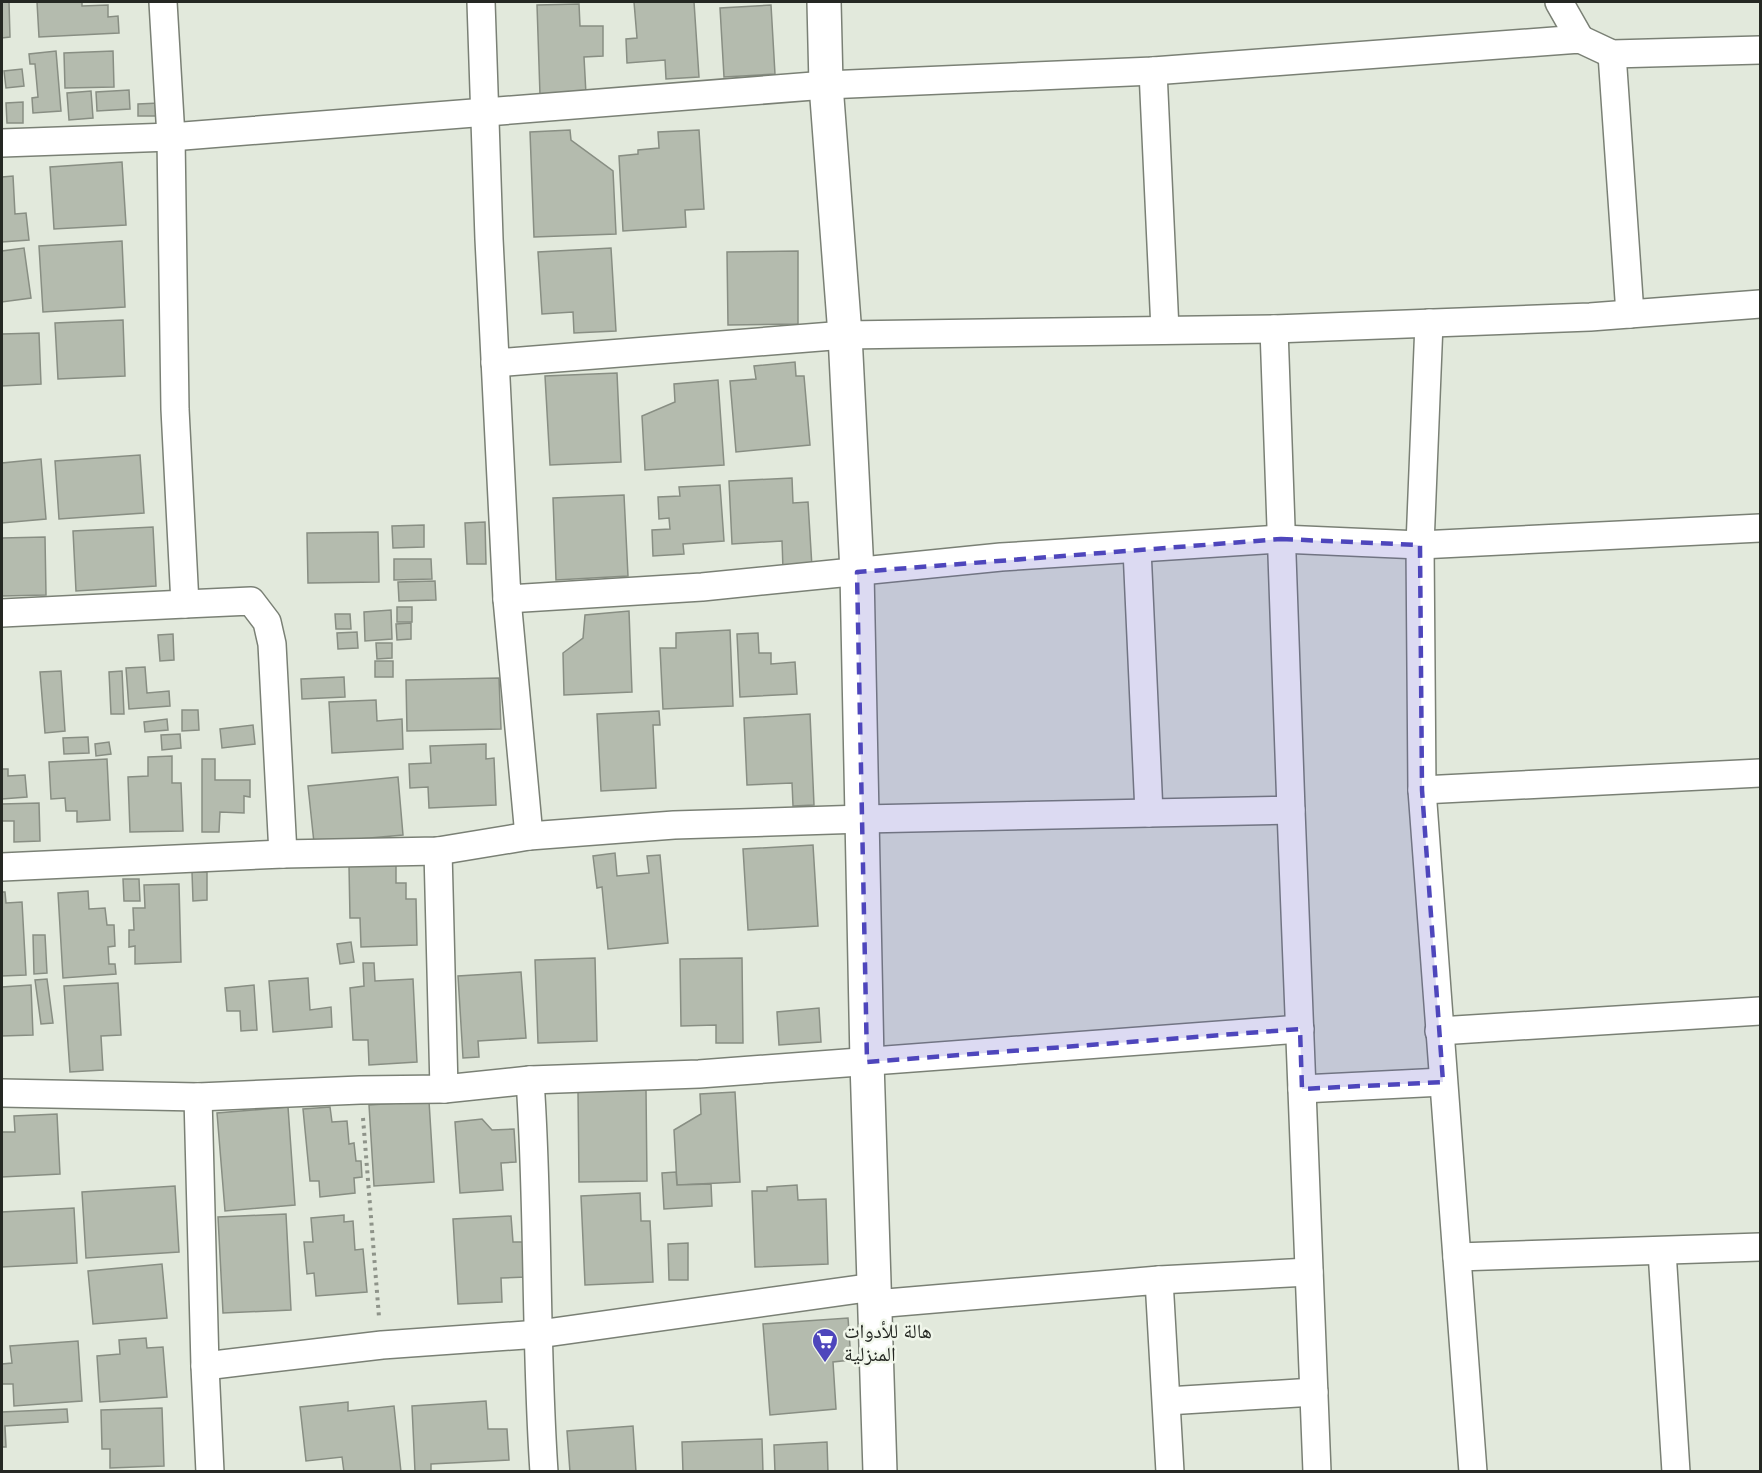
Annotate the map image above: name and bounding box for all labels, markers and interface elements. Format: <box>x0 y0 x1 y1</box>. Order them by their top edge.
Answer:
place label: هالة للأدوات المنزلية <box>844 1317 932 1367</box>
supermarket icon: هالة للأدوات المنزلية <box>810 1326 840 1364</box>

